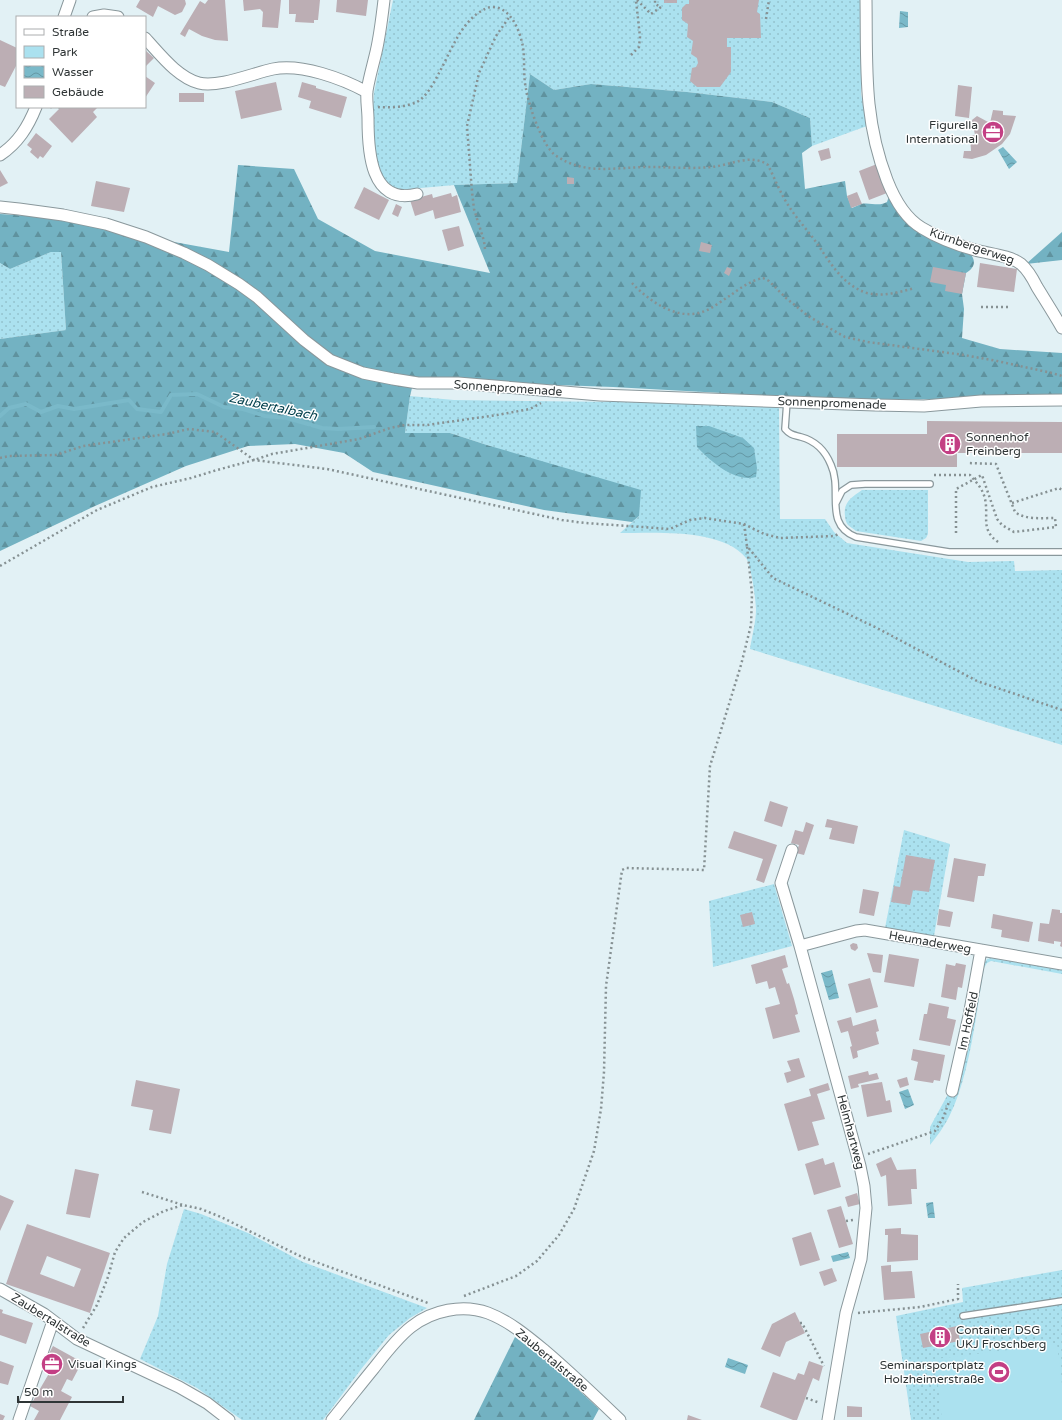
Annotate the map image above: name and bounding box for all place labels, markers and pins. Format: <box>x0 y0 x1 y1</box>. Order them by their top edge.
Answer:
place label: Figurella International <box>906 118 978 146</box>
office icon: Figurella International <box>980 119 1006 145</box>
place label: Sonnenhof Freinberg <box>966 430 1029 458</box>
building icon: Sonnenhof Freinberg <box>937 431 963 457</box>
place label: Container DSG UKJ Froschberg <box>956 1323 1046 1351</box>
building icon: Container DSG UKJ Froschberg <box>927 1324 953 1350</box>
office icon: Visual Kings <box>39 1351 65 1377</box>
place label: Visual Kings <box>68 1357 137 1371</box>
place label: Seminarsportplatz Holzheimerstraße <box>880 1358 984 1386</box>
sports icon: Seminarsportplatz Holzheimerstraße <box>986 1359 1012 1385</box>

